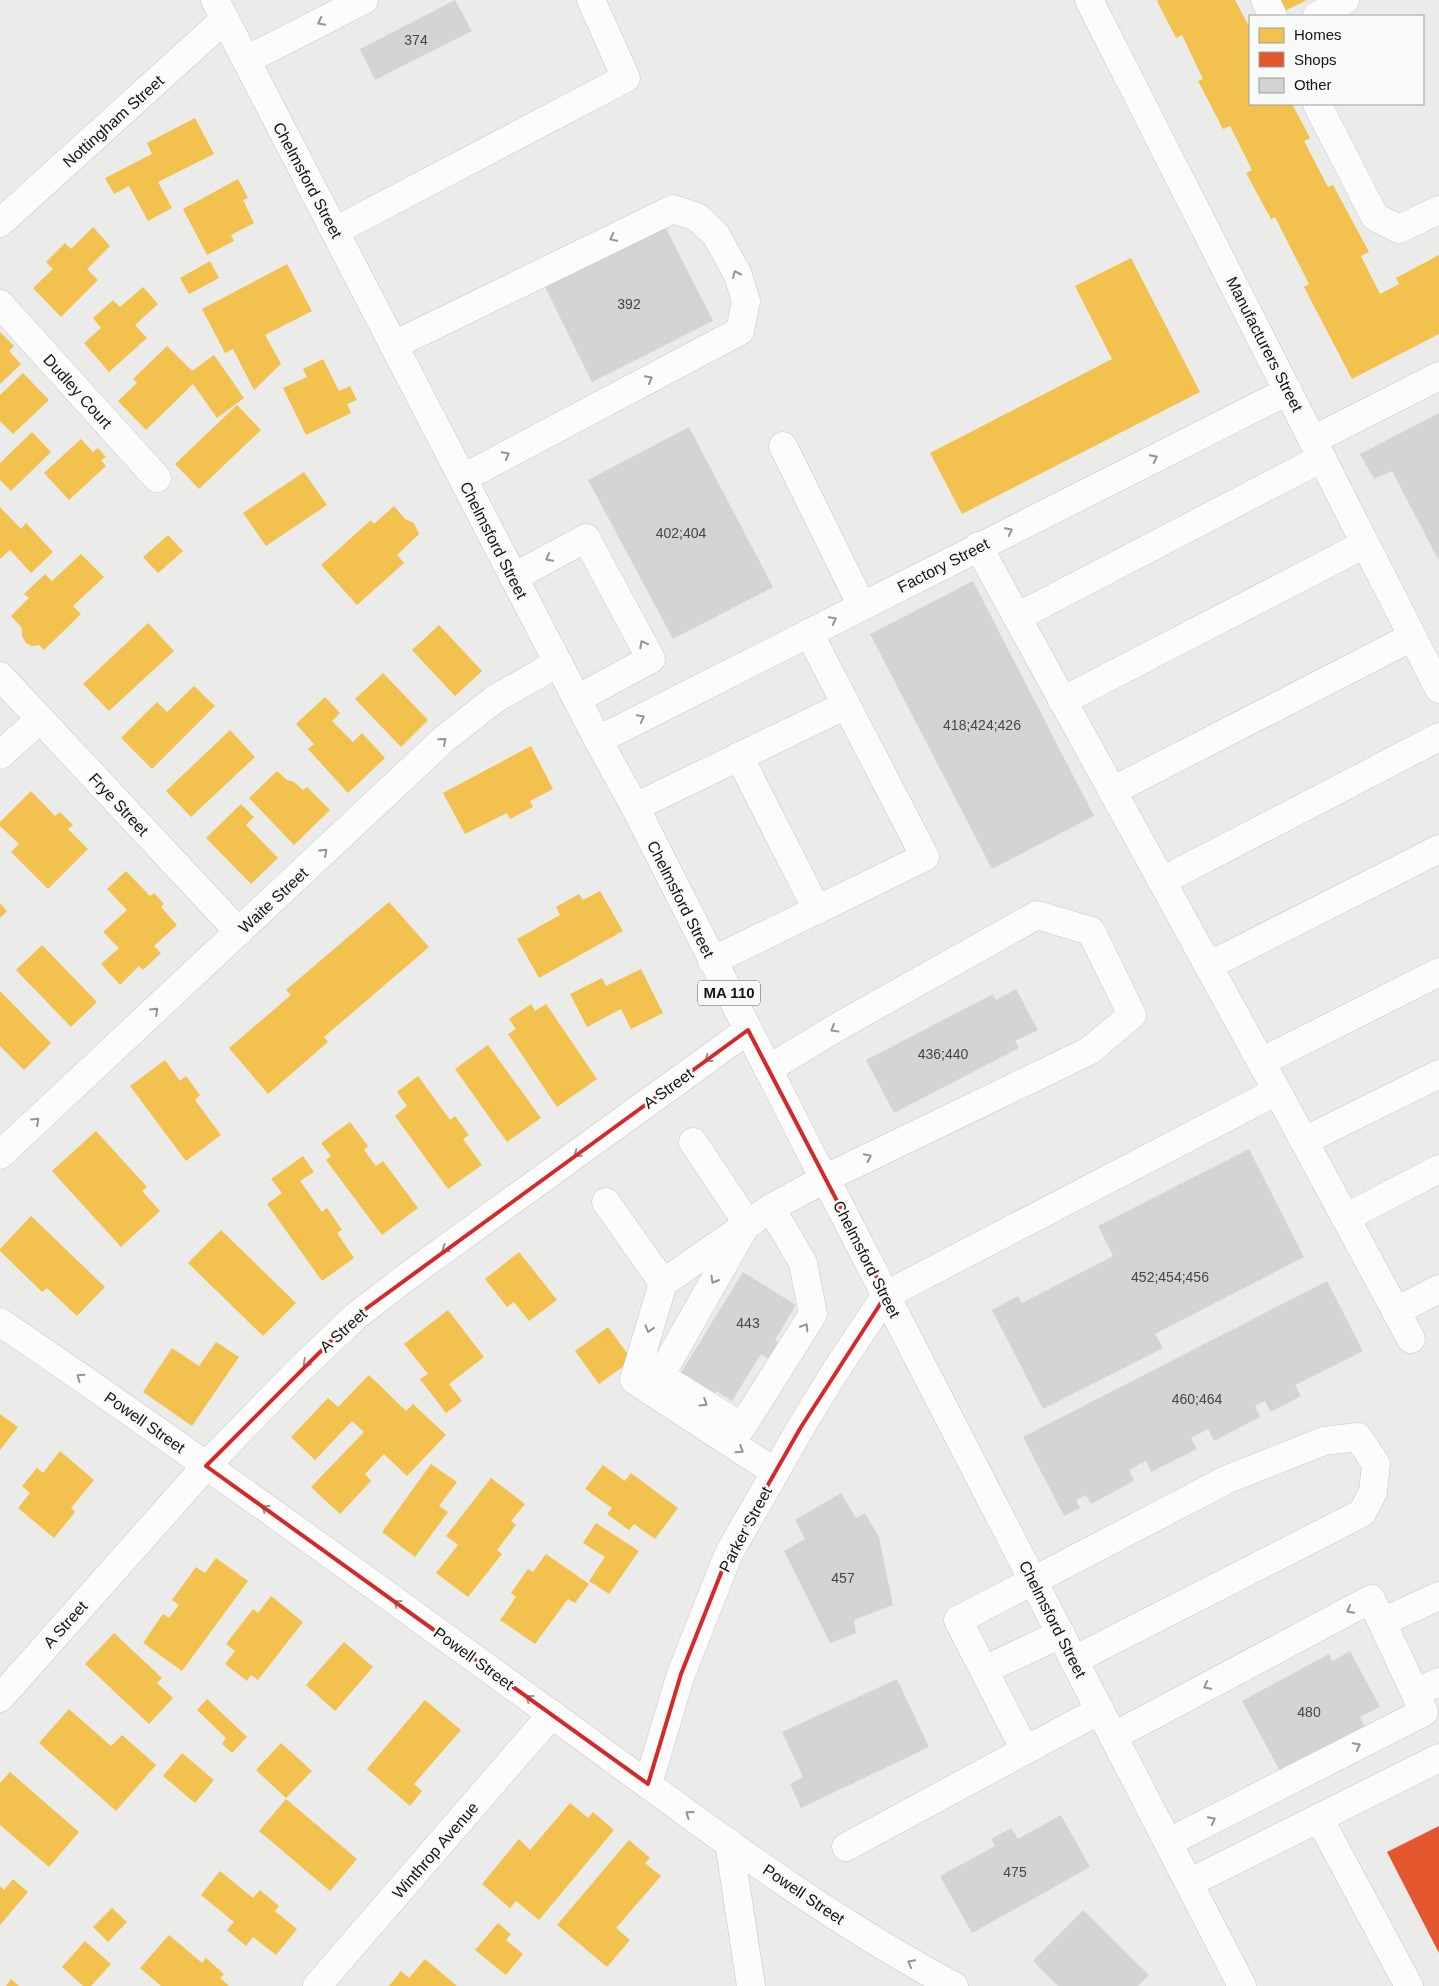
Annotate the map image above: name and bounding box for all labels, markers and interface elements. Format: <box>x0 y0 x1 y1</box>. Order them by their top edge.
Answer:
legend <box>1249 15 1424 105</box>
one-way arrow <box>317 16 326 26</box>
text: Homes <box>1294 26 1342 43</box>
house number: 374 <box>404 32 428 48</box>
text: Shops <box>1294 51 1337 68</box>
street label: Nottingham Street <box>60 72 167 171</box>
text: Other <box>1294 76 1332 93</box>
street label: Chelmsford Street <box>270 119 346 242</box>
one-way arrow <box>609 232 618 242</box>
one-way arrow <box>732 270 743 279</box>
street label: Manufacturers Street <box>1223 274 1306 415</box>
house number: 392 <box>617 296 641 312</box>
street label: Dudley Court <box>40 351 116 432</box>
one-way arrow <box>644 375 653 385</box>
one-way arrow <box>500 451 509 461</box>
one-way arrow <box>1149 454 1158 464</box>
street label: Chelmsford Street <box>457 479 531 602</box>
house number: 402;404 <box>656 525 707 541</box>
one-way arrow <box>1004 527 1013 537</box>
street label: Factory Street <box>895 535 992 596</box>
one-way arrow <box>545 552 554 562</box>
one-way arrow <box>828 616 837 626</box>
one-way arrow <box>639 640 649 649</box>
one-way arrow <box>636 714 645 724</box>
house number: 418;424;426 <box>943 717 1021 733</box>
one-way arrow <box>437 737 446 746</box>
street label: Frye Street <box>85 770 152 839</box>
street label: Chelmsford Street <box>644 838 718 961</box>
one-way arrow <box>319 849 328 858</box>
street label: Waite Street <box>236 864 312 936</box>
road number: MA 110 <box>698 980 760 1006</box>
one-way arrow <box>149 1008 158 1017</box>
one-way arrow <box>831 1023 840 1033</box>
house number: 436;440 <box>918 1046 969 1062</box>
one-way arrow <box>704 1053 714 1062</box>
street label: A Street <box>640 1064 697 1112</box>
one-way arrow <box>30 1118 39 1127</box>
one-way arrow <box>573 1148 583 1157</box>
one-way arrow <box>863 1153 872 1164</box>
street label: Chelmsford Street <box>830 1198 904 1321</box>
one-way arrow <box>441 1243 451 1252</box>
house number: 452;454;456 <box>1131 1269 1209 1285</box>
one-way arrow <box>711 1275 721 1284</box>
street label: A Street <box>316 1305 371 1356</box>
house number: 443 <box>736 1315 760 1331</box>
one-way arrow <box>798 1323 808 1332</box>
one-way arrow <box>645 1325 655 1333</box>
one-way arrow <box>303 1357 312 1366</box>
one-way arrow <box>77 1374 86 1383</box>
street label: Powell Street <box>101 1388 189 1457</box>
house number: 460;464 <box>1172 1391 1223 1407</box>
one-way arrow <box>698 1397 707 1407</box>
one-way arrow <box>735 1443 744 1453</box>
street label: Parker Street <box>716 1483 775 1575</box>
one-way arrow <box>261 1505 271 1514</box>
street label: Chelmsford Street <box>1016 1558 1090 1681</box>
house number: 457 <box>831 1570 855 1586</box>
street label: A Street <box>40 1597 91 1651</box>
one-way arrow <box>393 1600 403 1609</box>
one-way arrow <box>1347 1604 1356 1614</box>
street label: Powell Street <box>431 1624 517 1693</box>
one-way arrow <box>1203 1680 1212 1690</box>
one-way arrow <box>525 1695 535 1704</box>
house number: 480 <box>1297 1704 1321 1720</box>
one-way arrow <box>1352 1742 1361 1752</box>
street label: Winthrop Avenue <box>389 1799 482 1902</box>
one-way arrow <box>685 1811 695 1820</box>
one-way arrow <box>1207 1816 1216 1826</box>
street label: Powell Street <box>760 1861 848 1928</box>
house number: 475 <box>1003 1864 1027 1880</box>
one-way arrow <box>908 1959 917 1969</box>

